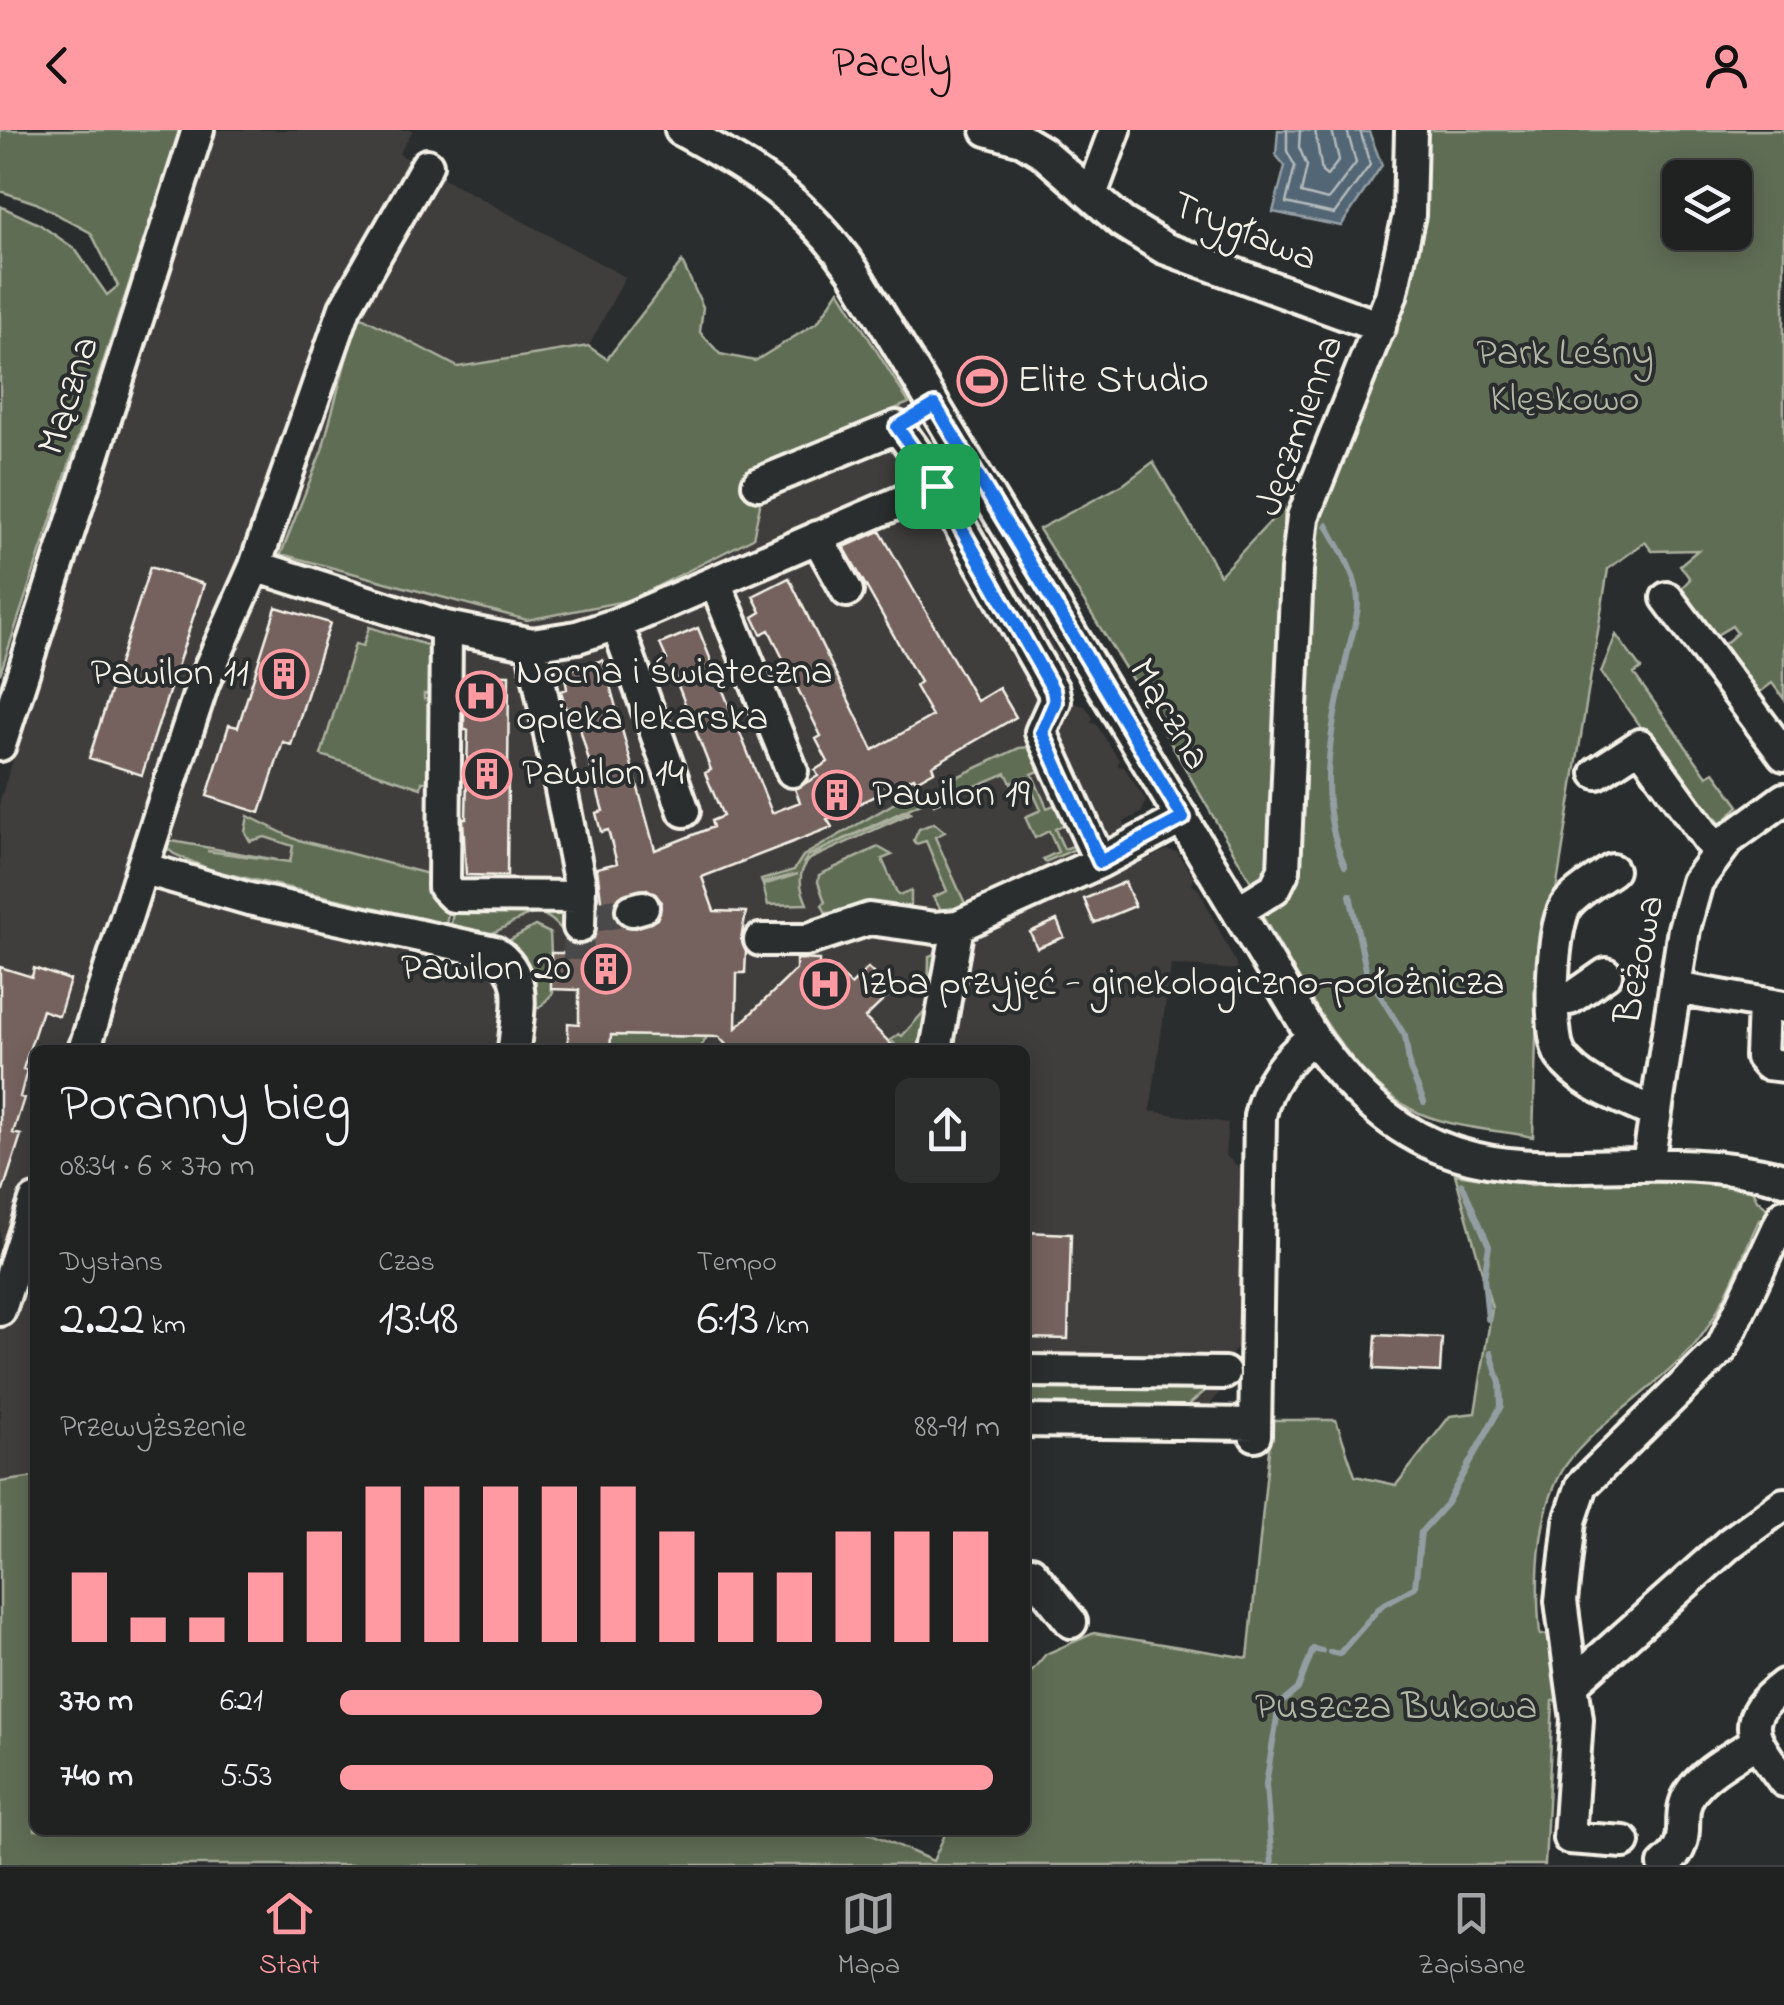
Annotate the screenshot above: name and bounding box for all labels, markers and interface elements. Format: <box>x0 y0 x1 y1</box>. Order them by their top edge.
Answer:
text: Pacely <box>832 32 952 98</box>
icon: back <box>30 38 85 93</box>
icon: person <box>1699 38 1754 93</box>
map controls <box>1662 160 1752 250</box>
button: layers <box>1662 160 1752 250</box>
street label: Trygława <box>1162 177 1326 289</box>
park label: Park Leśny Klęskowo <box>1476 325 1654 430</box>
street label: Jęczmienna <box>1241 327 1361 525</box>
street label: Mączna <box>23 329 117 463</box>
place label: Elite Studio <box>1017 352 1209 411</box>
sports icon: Elite Studio <box>956 355 1008 407</box>
pin <box>895 444 980 529</box>
icon: arrive <box>910 459 965 514</box>
place label: Nocna i świąteczna opieka lekarska <box>516 644 833 749</box>
place label: Pawilon 11 <box>91 645 249 704</box>
building icon: Pawilon 11 <box>258 648 310 700</box>
street label: Mączna <box>1111 648 1225 782</box>
hospital icon: Nocna i świąteczna opieka lekarska <box>455 670 507 722</box>
place label: Pawilon 14 <box>522 745 684 804</box>
building icon: Pawilon 14 <box>461 748 513 800</box>
place label: Pawilon 19 <box>872 766 1030 825</box>
building icon: Pawilon 19 <box>811 769 863 821</box>
street label: Beżowa <box>1599 890 1682 1031</box>
place label: Pawilon 20 <box>401 940 571 999</box>
building icon: Pawilon 20 <box>580 943 632 995</box>
place label: Izba przyjęć - ginekologiczno-położnicza <box>860 955 1504 1014</box>
hospital icon: Izba przyjęć - ginekologiczno-położnicza <box>799 958 851 1010</box>
text: Poranny bieg <box>60 1066 351 1146</box>
button: share <box>895 1078 1000 1183</box>
text: 08:34 · 6 × 370 m <box>60 1144 255 1191</box>
text: Dystans <box>60 1243 163 1284</box>
text: Czas <box>378 1243 435 1284</box>
text: Tempo <box>697 1243 777 1284</box>
text: 2.22 <box>60 1284 145 1357</box>
text: 13:48 <box>378 1284 458 1357</box>
text: 6:13 <box>697 1284 759 1357</box>
text: km <box>145 1306 186 1347</box>
text: /km <box>759 1306 809 1347</box>
text: Przewyższenie <box>60 1405 246 1452</box>
text: 88–91 m <box>914 1405 1000 1452</box>
text: 370 m <box>60 1679 133 1726</box>
text: 6:21 <box>220 1679 263 1726</box>
park label: Puszcza Bukowa <box>1255 1679 1537 1738</box>
text: 740 m <box>60 1754 133 1801</box>
text: 5:53 <box>220 1754 273 1801</box>
tab: Start <box>259 1886 320 1987</box>
tab: Mapa <box>838 1886 900 1987</box>
tab: Zapisane <box>1418 1886 1525 1987</box>

